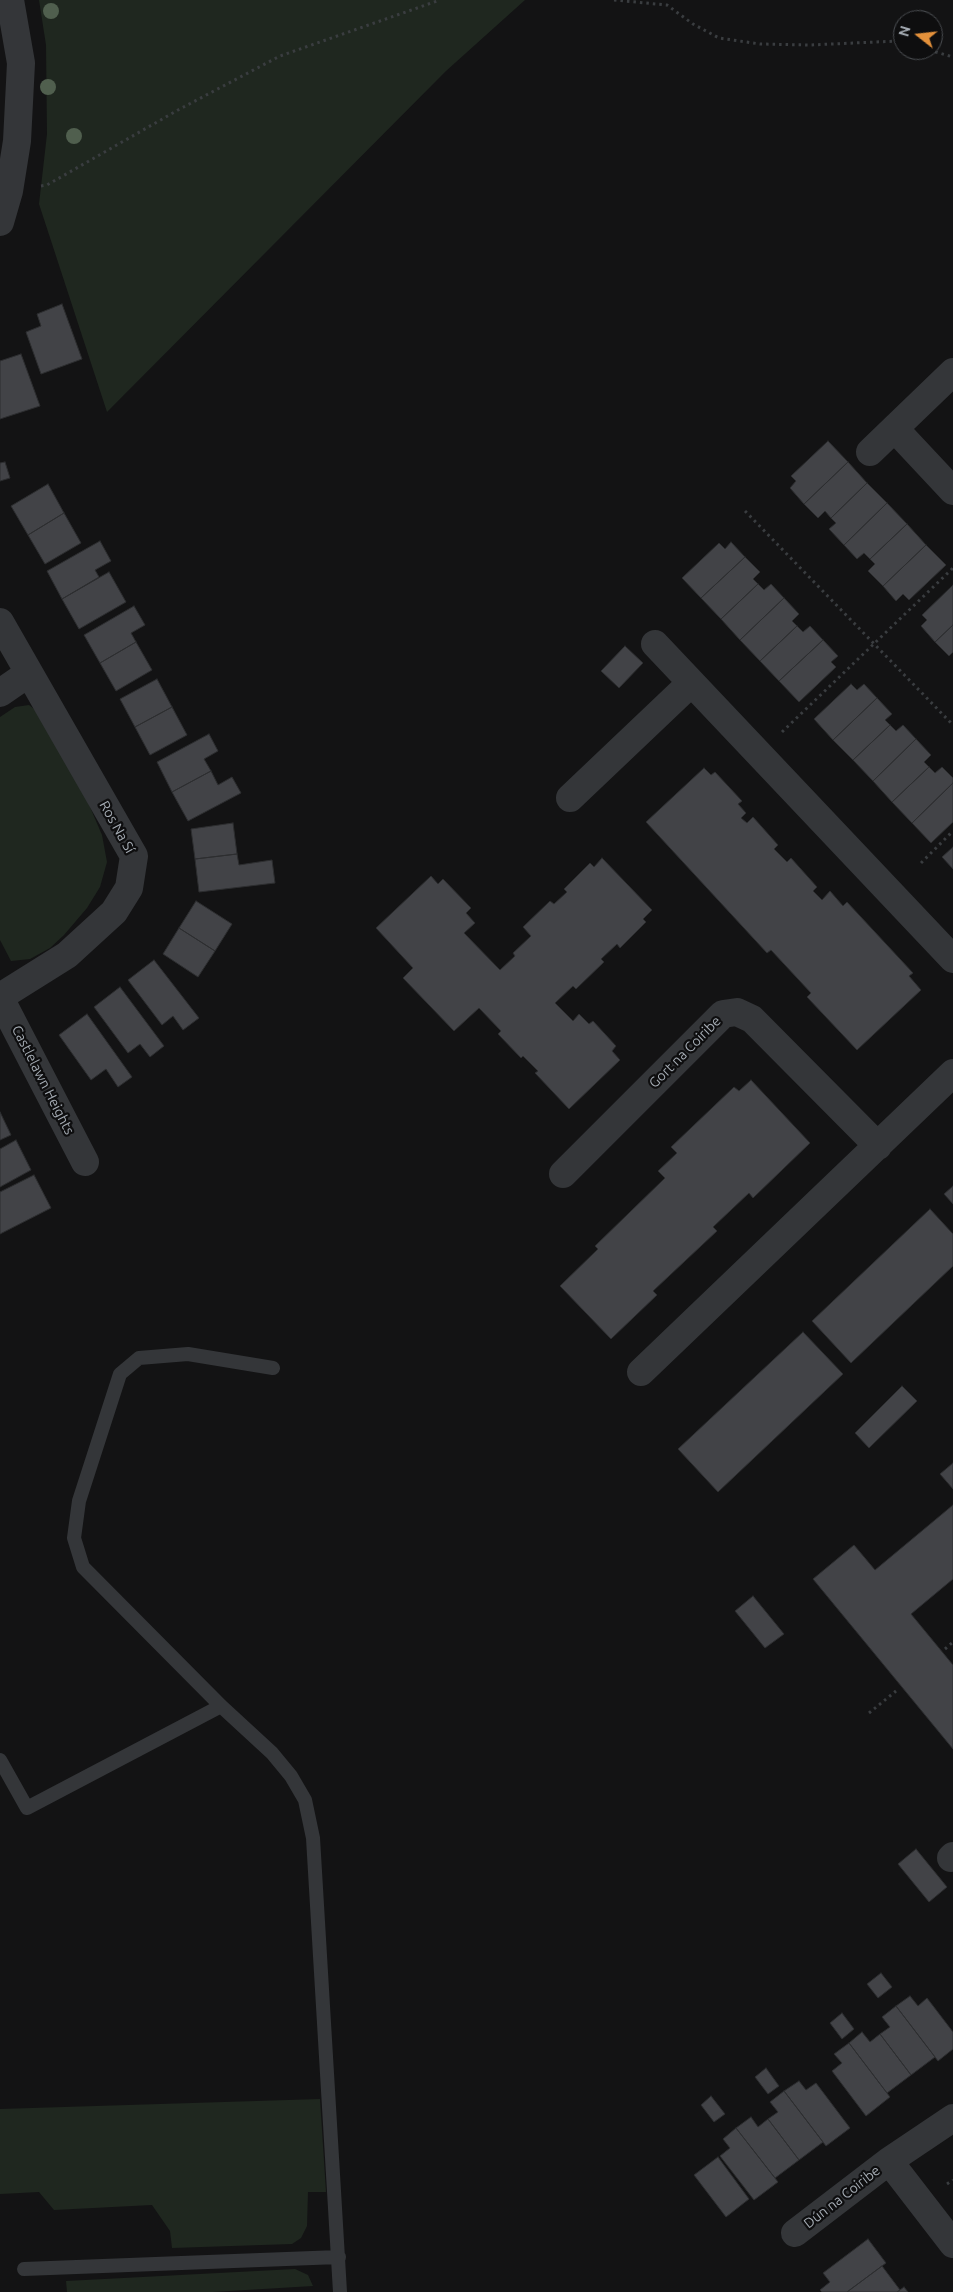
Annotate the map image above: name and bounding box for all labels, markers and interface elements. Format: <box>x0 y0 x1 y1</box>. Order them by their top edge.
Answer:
north arrow <box>893 10 943 60</box>
text: N <box>895 24 914 38</box>
street label: Ros Na Sí <box>96 798 138 856</box>
street label: Gort na Coiribe <box>646 1013 724 1091</box>
street label: Castlelawn Heights <box>8 1023 78 1137</box>
street label: Dún na Coiribe <box>800 2162 884 2232</box>

